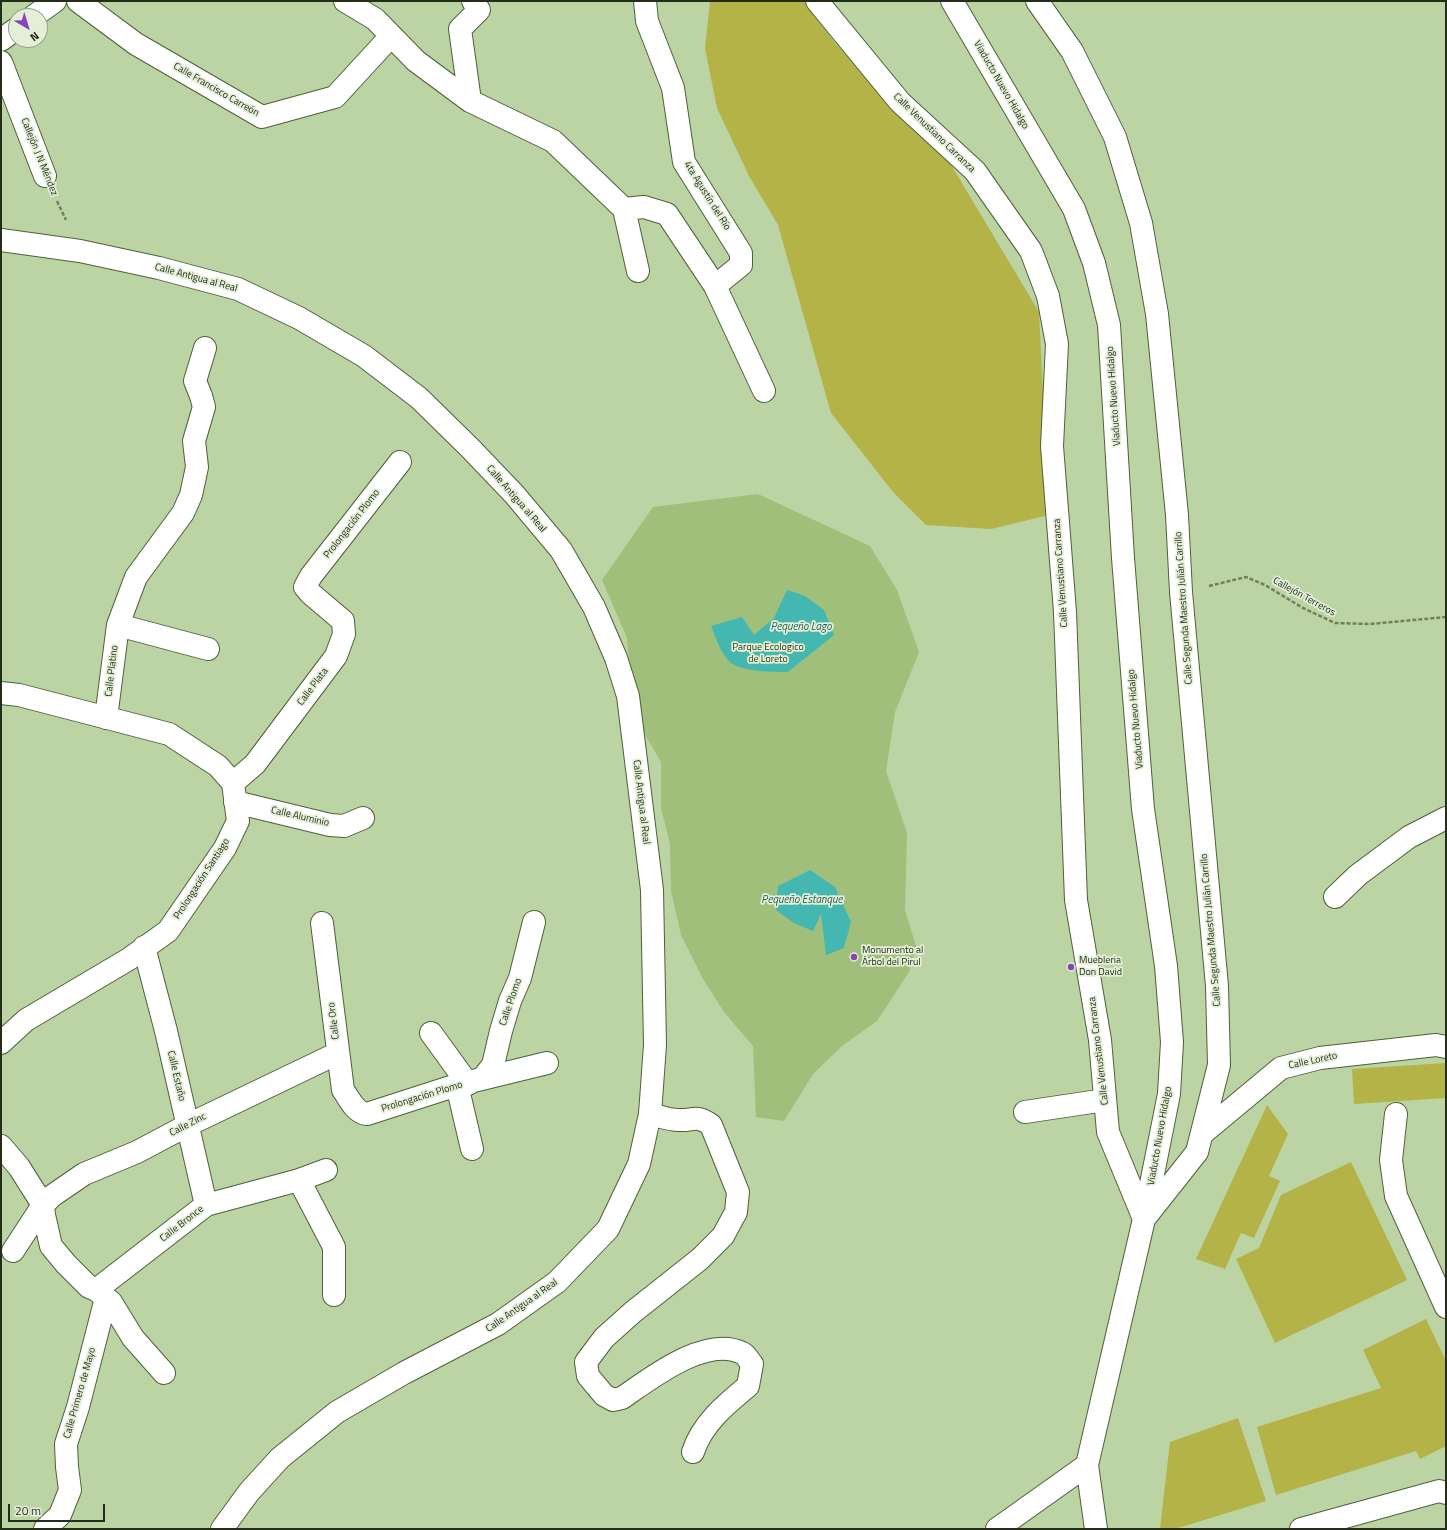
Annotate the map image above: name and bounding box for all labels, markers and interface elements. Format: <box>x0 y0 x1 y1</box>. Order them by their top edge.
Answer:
north arrow <box>8 8 48 48</box>
text: N <box>27 28 43 45</box>
street label: Viaducto Nuevo Hidalgo <box>971 39 1031 131</box>
street label: Calle Francisco Carreón <box>171 61 261 119</box>
street label: Calle Venustiano Carranza <box>891 91 977 175</box>
street label: Callejón J N Méndez <box>18 116 60 198</box>
street label: 4ta Agustín del Río <box>681 159 733 233</box>
street label: Calle Antigua al Real <box>153 261 239 295</box>
street label: Viaducto Nuevo Hidalgo <box>1105 346 1123 446</box>
street label: Calle Antigua al Real <box>484 463 548 535</box>
street label: Prolongación Plomo <box>321 487 383 561</box>
street label: Calle Venustiano Carranza <box>1051 518 1071 628</box>
street label: Calle Segunda Maestro Julián Carrillo <box>1173 531 1195 685</box>
street label: Callejón Terreros <box>1271 575 1337 619</box>
water label: Pequeño Lago <box>770 620 832 634</box>
park label: Parque Ecologico de Loreto <box>732 642 804 666</box>
street label: Calle Platino <box>103 645 121 697</box>
street label: Calle Plata <box>295 666 331 708</box>
street label: Viaducto Nuevo Hidalgo <box>1126 669 1146 769</box>
street label: Calle Antigua al Real <box>630 759 652 845</box>
street label: Calle Aluminio <box>270 804 330 830</box>
street label: Prolongación Santiago <box>171 836 233 922</box>
street label: Calle Segunda Maestro Julián Carrillo <box>1198 853 1224 1007</box>
water label: Pequeño Estanque <box>761 893 843 907</box>
place label: Monumento al Árbol del Pirul <box>862 945 923 968</box>
marker: Monumento al Árbol del Pirul <box>849 952 859 962</box>
place label: Muebleria Don David <box>1079 955 1122 978</box>
marker: Muebleria Don David <box>1066 962 1076 972</box>
street label: Calle Plomo <box>497 977 525 1027</box>
street label: Calle Venustiano Carranza <box>1086 996 1112 1106</box>
street label: Calle Oro <box>326 1002 342 1040</box>
street label: Calle Estaño <box>164 1049 188 1103</box>
street label: Calle Loreto <box>1288 1050 1338 1072</box>
street label: Prolongación Plomo <box>380 1079 464 1115</box>
street label: Viaducto Nuevo Hidalgo <box>1145 1086 1175 1186</box>
street label: Calle Zinc <box>168 1111 208 1139</box>
street label: Calle Bronce <box>158 1203 206 1245</box>
street label: Calle Antigua al Real <box>484 1277 560 1335</box>
street label: Calle Primero de Mayo <box>61 1346 99 1440</box>
scale bar <box>10 1496 107 1522</box>
text: 20 m <box>15 1501 41 1520</box>

